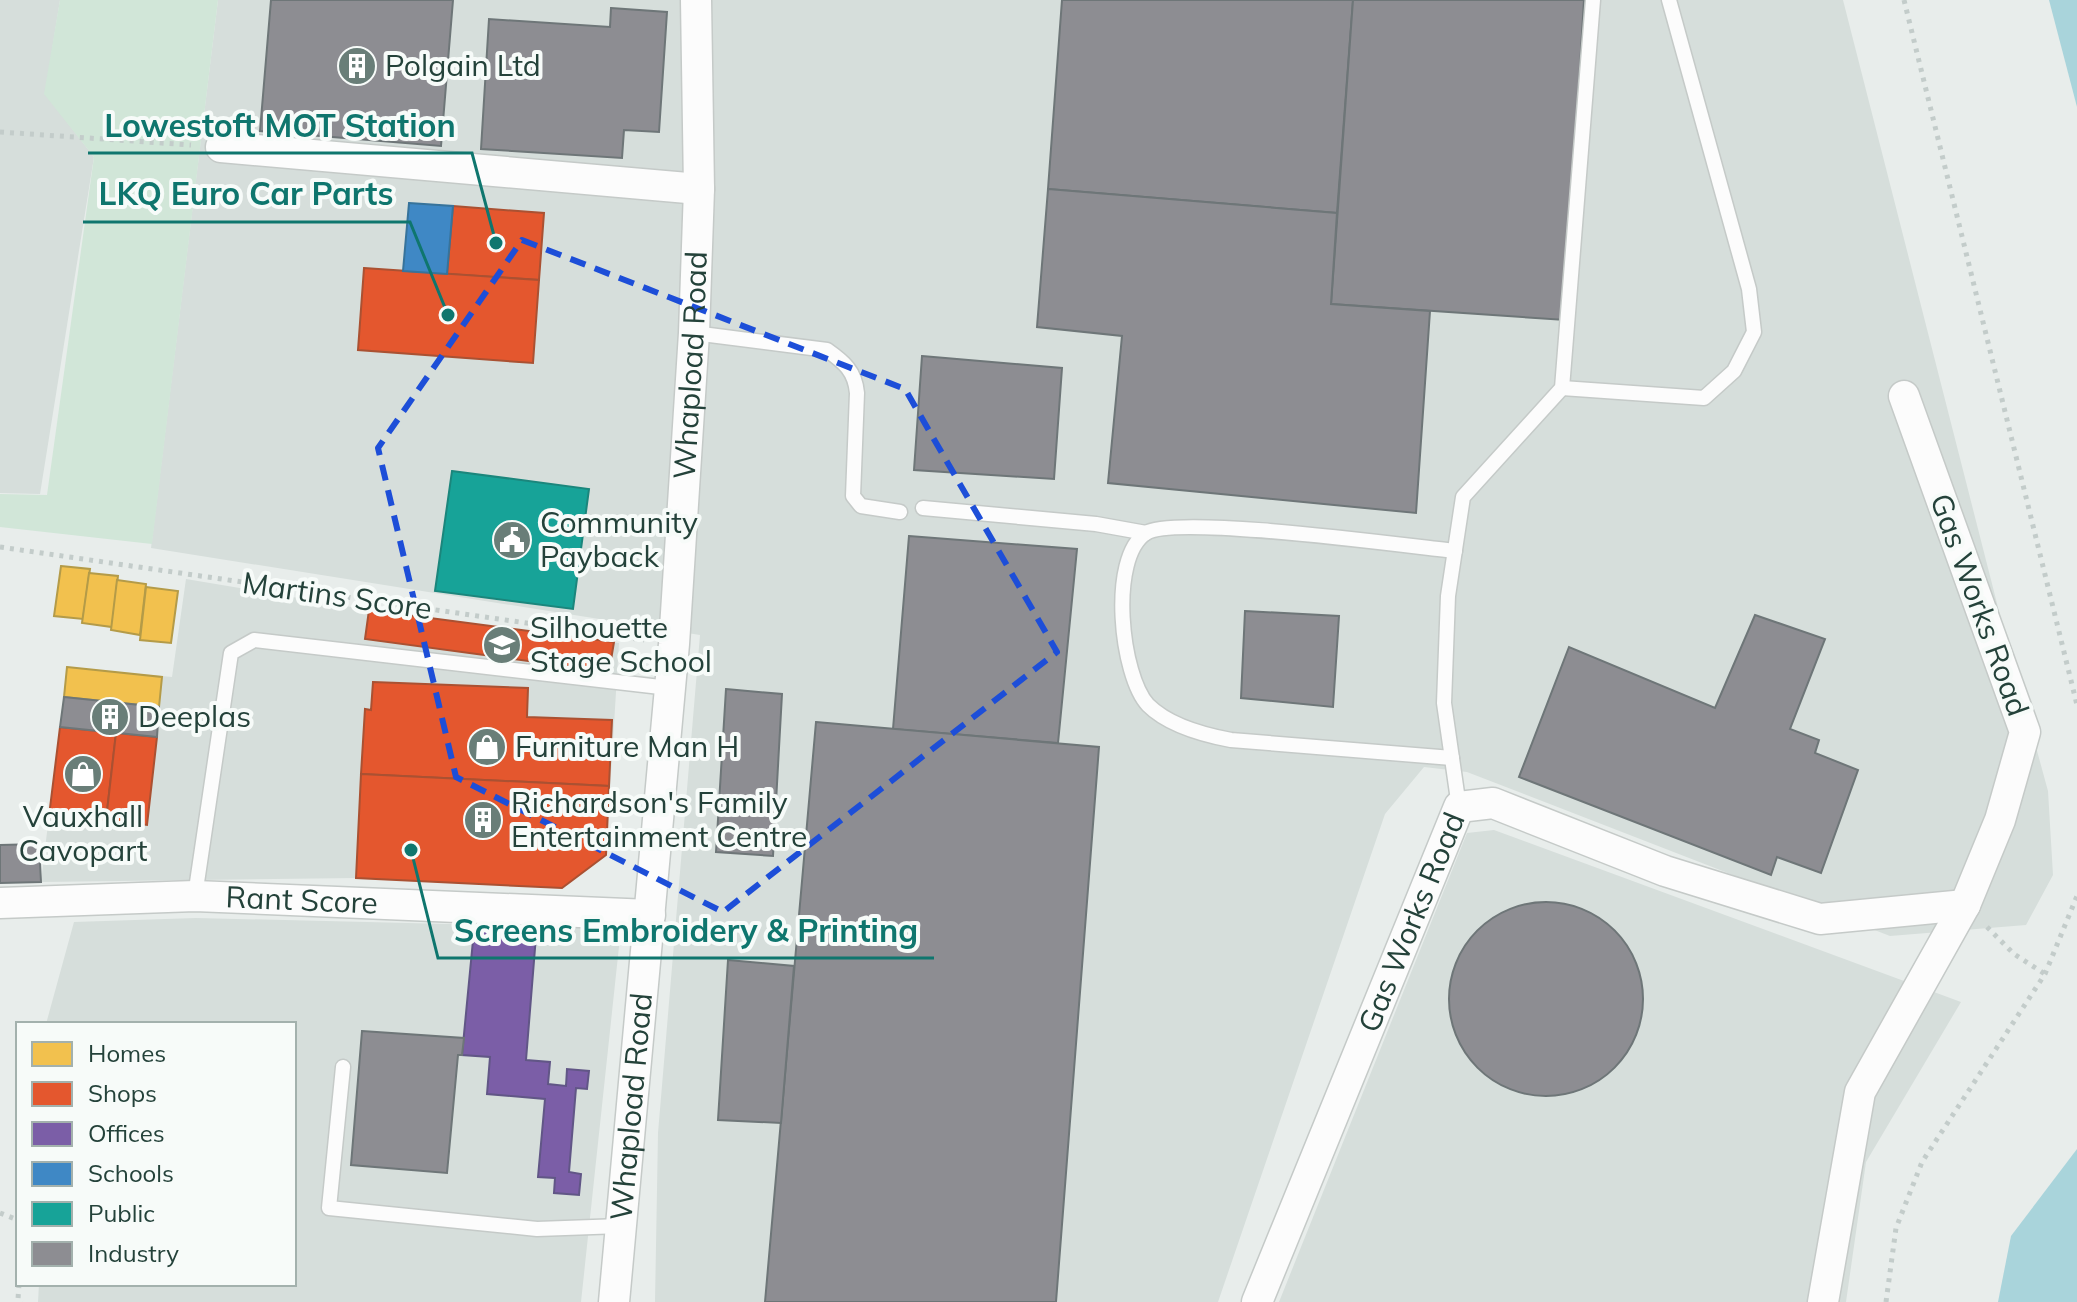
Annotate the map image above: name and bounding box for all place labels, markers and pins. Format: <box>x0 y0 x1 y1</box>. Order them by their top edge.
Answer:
building icon: Polgain Ltd <box>336 45 378 87</box>
place label: Polgain Ltd <box>385 46 541 84</box>
callout: Lowestoft MOT Station <box>88 97 472 153</box>
callout: LKQ Euro Car Parts <box>83 166 410 222</box>
place label: Community Payback <box>540 503 698 575</box>
public building icon: Community Payback <box>491 519 533 561</box>
place label: Silhouette Stage School <box>530 608 712 680</box>
school or university icon: Silhouette Stage School <box>481 624 523 666</box>
building icon: Deeplas <box>89 696 131 738</box>
place label: Deeplas <box>138 697 251 735</box>
shop icon: Furniture Man H <box>466 726 508 768</box>
place label: Furniture Man H <box>515 727 739 765</box>
shop icon: Vauxhall Cavopart <box>62 753 104 795</box>
place label: Richardson's Family Entertainment Centre <box>511 783 807 855</box>
place label: Vauxhall Cavopart <box>19 797 147 869</box>
building icon: Richardson's Family Entertainment Centre <box>462 799 504 841</box>
callout: Screens Embroidery & Printing <box>438 902 934 958</box>

